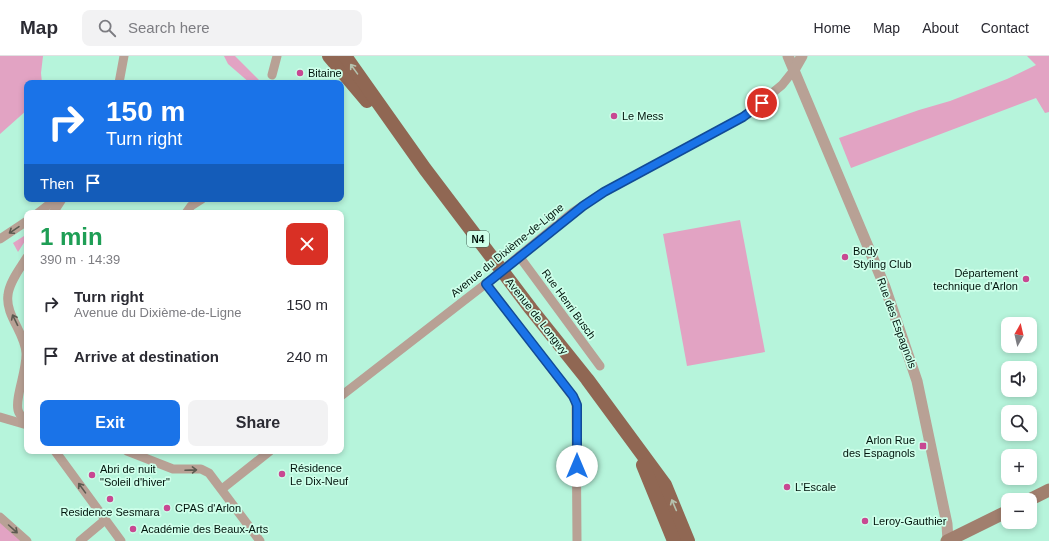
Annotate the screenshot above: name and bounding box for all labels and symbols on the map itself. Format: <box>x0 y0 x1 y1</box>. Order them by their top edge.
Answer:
one-way arrow <box>350 63 358 74</box>
place label: Bitaine <box>308 67 342 79</box>
marker: Bitaine <box>295 68 305 78</box>
pin <box>745 86 779 120</box>
place label: Le Mess <box>622 110 664 122</box>
marker: Le Mess <box>609 111 619 121</box>
street label: Avenue du Dixième-de-Ligne <box>448 201 566 299</box>
one-way arrow <box>8 226 19 234</box>
road number: N4 <box>467 231 489 247</box>
place label: Body Styling Club <box>853 245 912 270</box>
marker: Body Styling Club <box>840 252 850 262</box>
street label: Rue Henri Busch <box>540 267 598 341</box>
place label: Département technique d'Arlon <box>933 267 1018 292</box>
marker: Département technique d'Arlon <box>1021 274 1031 284</box>
street label: Avenue de Longwy <box>504 276 571 357</box>
street label: Rue des Espagnols <box>875 276 919 370</box>
one-way arrow <box>11 314 18 326</box>
north arrow <box>1001 317 1037 353</box>
place label: Arlon Rue des Espagnols <box>843 434 915 459</box>
marker: Arlon Rue des Espagnols <box>918 441 928 451</box>
position arrow <box>556 445 598 487</box>
place label: Résidence Le Dix-Neuf <box>290 462 349 487</box>
place label: Abri de nuit "Soleil d'hiver" <box>100 463 170 488</box>
one-way arrow <box>184 466 197 473</box>
marker: Résidence Le Dix-Neuf <box>277 469 287 479</box>
marker: Abri de nuit "Soleil d'hiver" <box>87 470 97 480</box>
place label: L'Escale <box>795 481 836 493</box>
marker: L'Escale <box>782 482 792 492</box>
one-way arrow <box>78 483 86 494</box>
marker: Residence Sesmara <box>105 494 115 504</box>
one-way arrow <box>669 499 677 511</box>
place label: CPAS d'Arlon <box>175 502 241 514</box>
marker: CPAS d'Arlon <box>162 503 172 513</box>
place label: Residence Sesmara <box>60 506 160 518</box>
place label: Leroy-Gauthier <box>873 515 947 527</box>
marker: Leroy-Gauthier <box>860 516 870 526</box>
place label: Académie des Beaux-Arts <box>141 523 269 535</box>
one-way arrow <box>8 524 18 533</box>
marker: Académie des Beaux-Arts <box>128 524 138 534</box>

